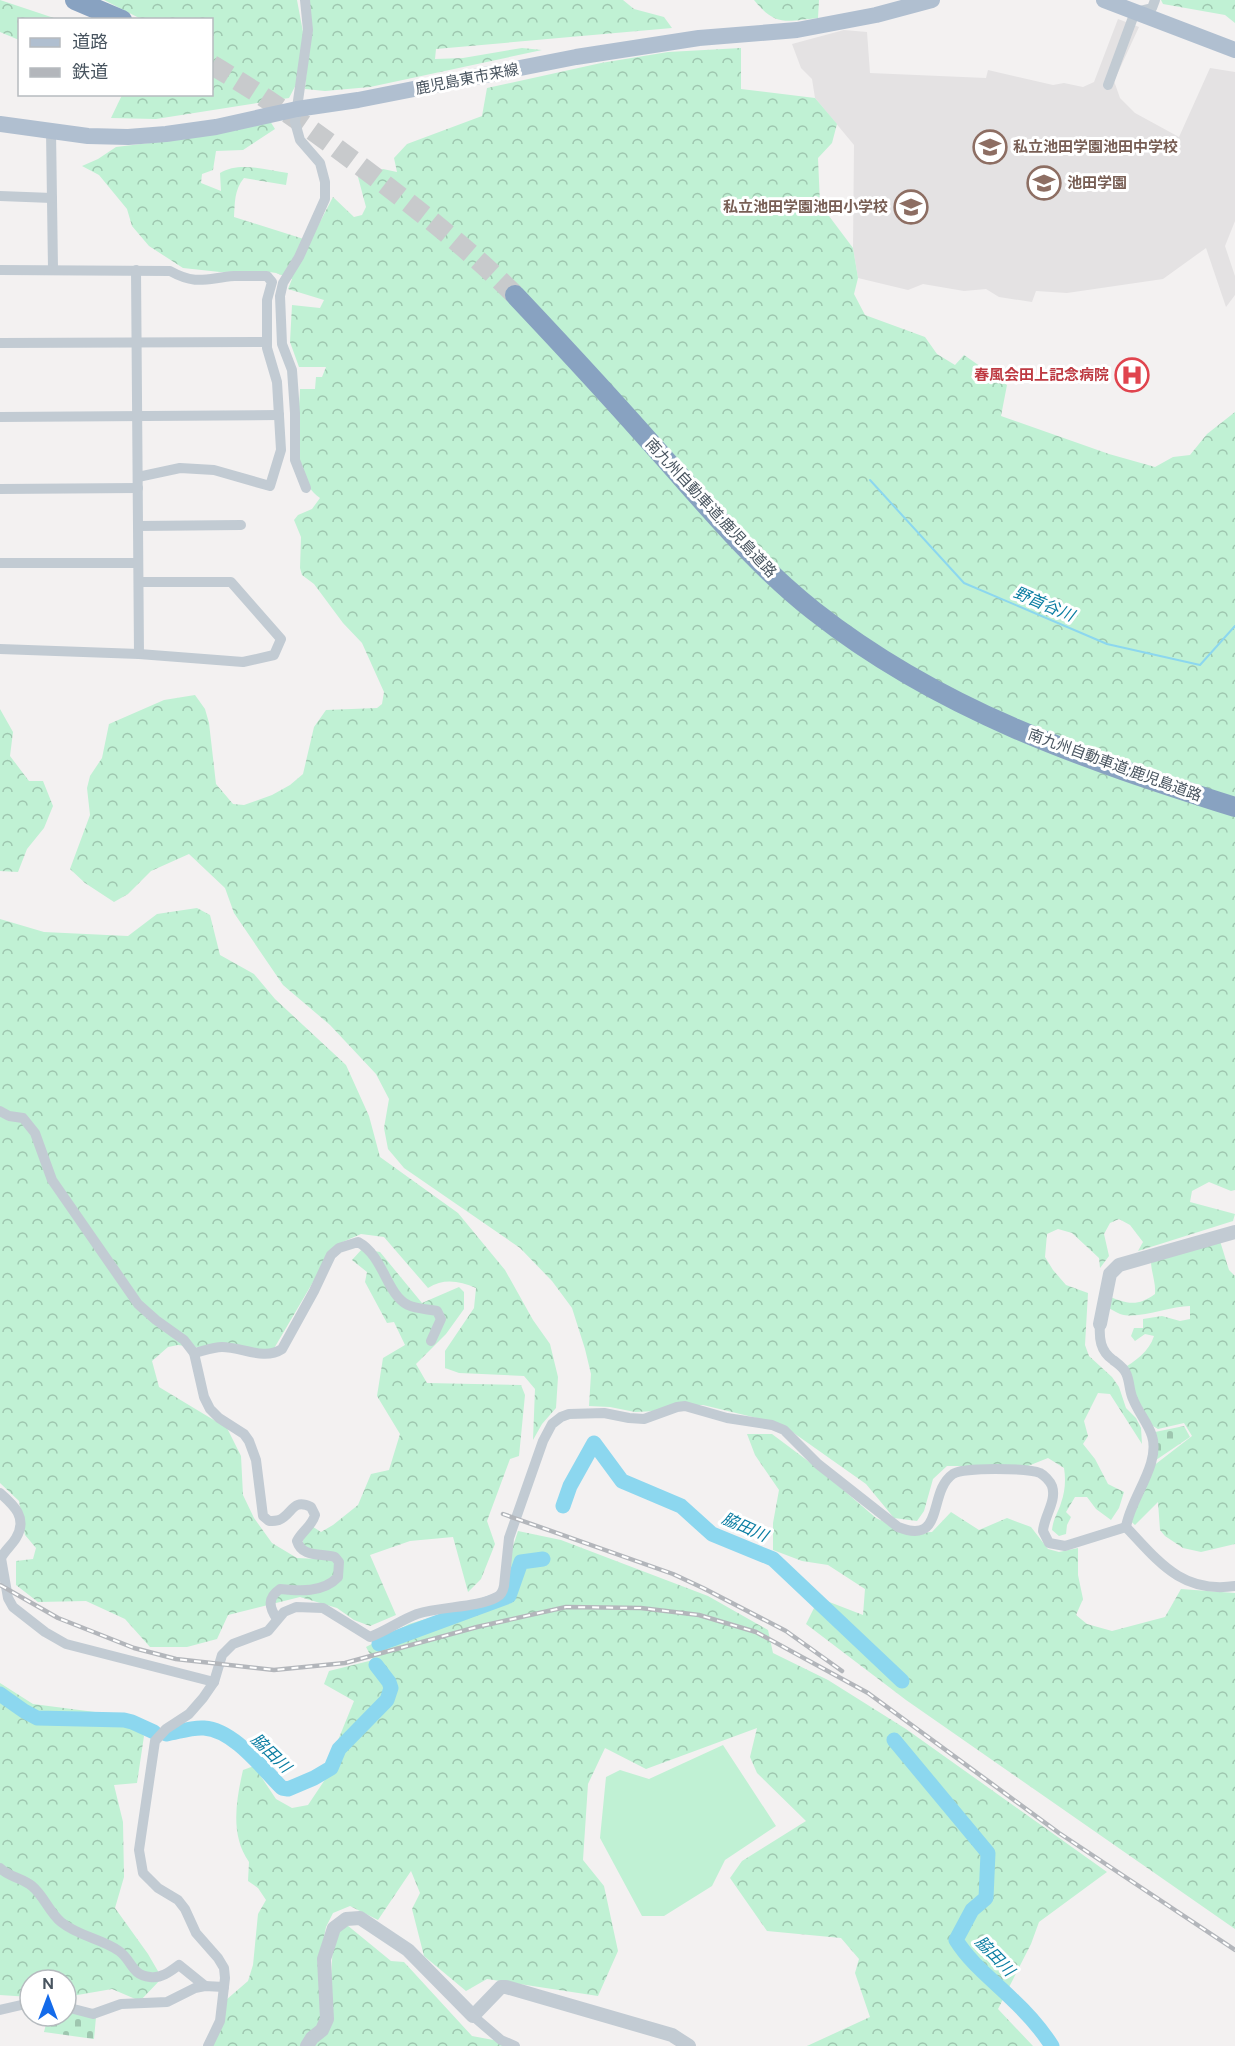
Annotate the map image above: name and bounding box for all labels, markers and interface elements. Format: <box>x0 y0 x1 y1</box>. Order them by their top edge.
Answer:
legend <box>18 18 213 96</box>
text: 道路 <box>72 30 108 54</box>
street label: 鹿児島東市来線 <box>414 59 520 99</box>
text: 鉄道 <box>72 60 108 84</box>
school or university icon: 私立池田学園池田中学校 <box>972 129 1008 165</box>
place label: 私立池田学園池田中学校 <box>1013 137 1178 157</box>
school or university icon: 池田学園 <box>1026 165 1062 201</box>
place label: 池田学園 <box>1067 173 1127 193</box>
school or university icon: 私立池田学園池田小学校 <box>893 189 929 225</box>
place label: 私立池田学園池田小学校 <box>723 197 888 217</box>
hospital icon: 春風会田上記念病院 <box>1114 357 1150 393</box>
place label: 春風会田上記念病院 <box>974 365 1109 385</box>
street label: 南九州自動車道;鹿児島道路 <box>641 434 781 582</box>
water label: 野首谷川 <box>1010 582 1079 627</box>
street label: 南九州自動車道;鹿児島道路 <box>1025 724 1205 806</box>
water label: 脇田川 <box>719 1508 773 1547</box>
water label: 脇田川 <box>246 1729 297 1779</box>
water label: 脇田川 <box>971 1931 1021 1982</box>
north arrow <box>18 1968 78 2028</box>
text: N <box>42 1973 54 1994</box>

